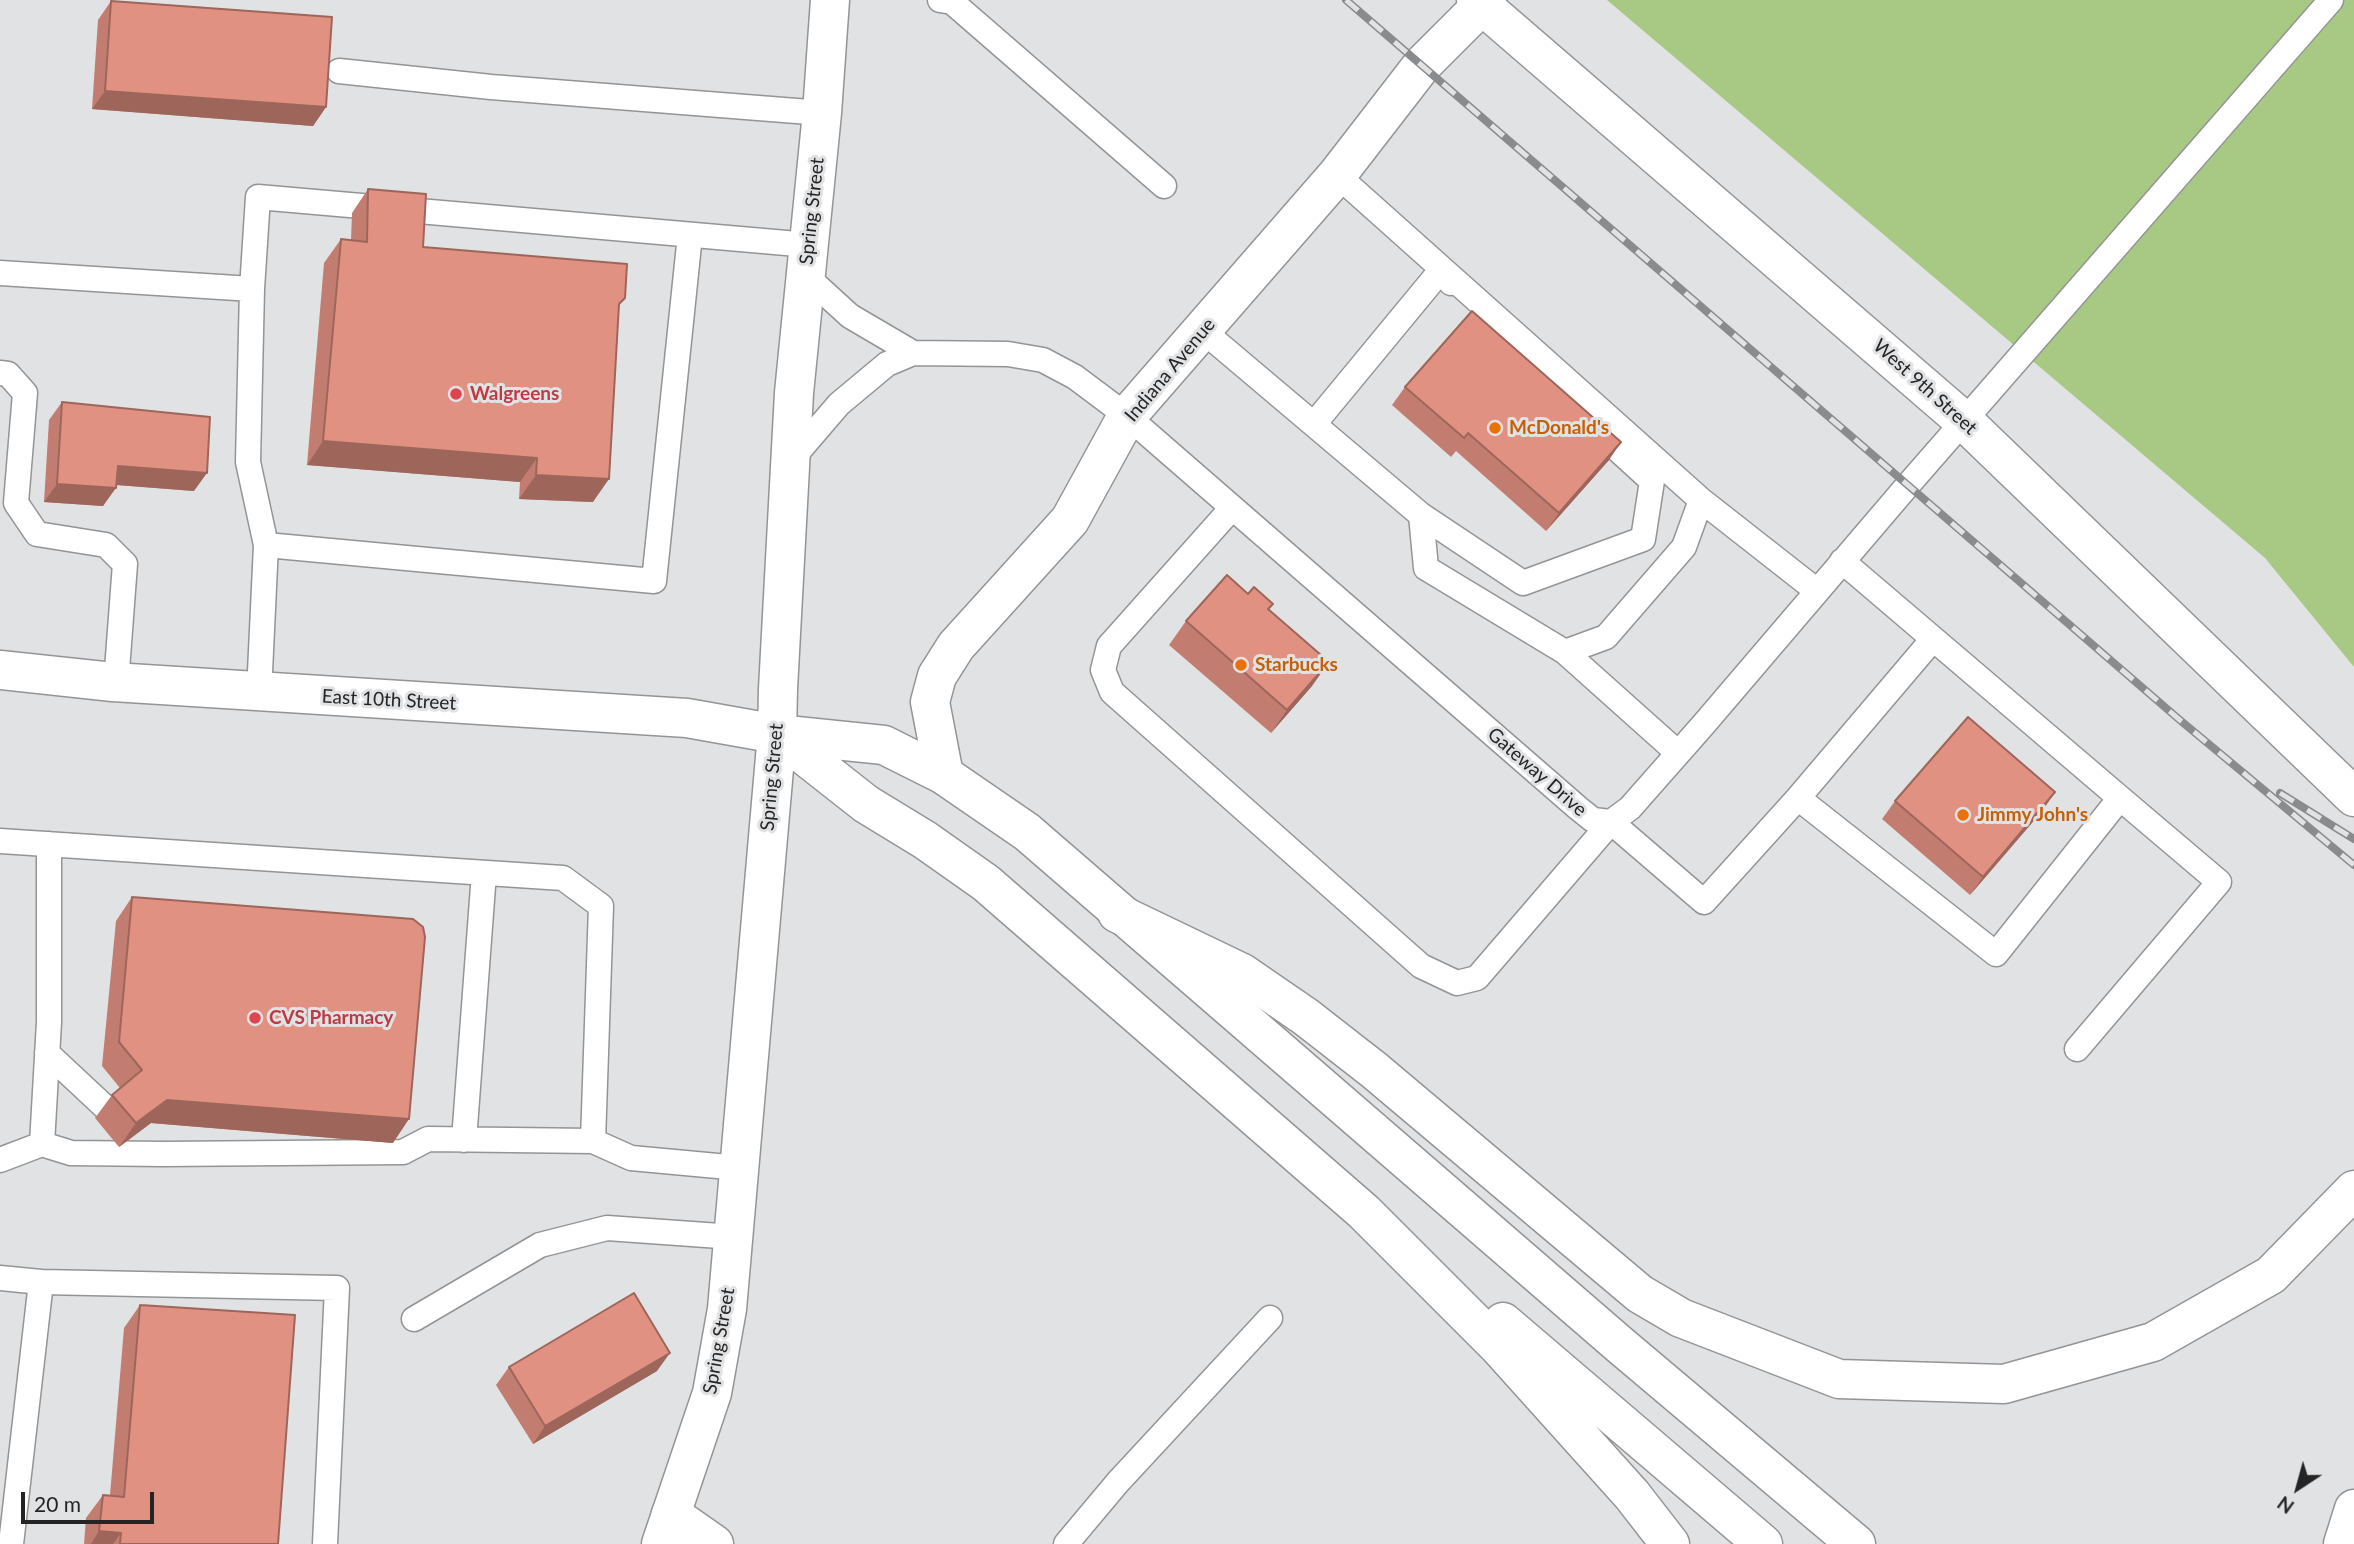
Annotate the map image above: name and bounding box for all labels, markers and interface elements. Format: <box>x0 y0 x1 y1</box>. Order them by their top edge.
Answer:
street label: Spring Street <box>795 156 829 266</box>
street label: Indiana Avenue <box>1120 314 1220 426</box>
street label: West 9th Street <box>1868 334 1982 440</box>
place label: Walgreens <box>470 383 559 405</box>
marker: Walgreens <box>448 386 464 402</box>
place label: McDonald's <box>1509 417 1609 439</box>
marker: McDonald's <box>1487 420 1503 436</box>
place label: Starbucks <box>1255 654 1338 676</box>
marker: Starbucks <box>1233 657 1249 673</box>
street label: East 10th Street <box>321 685 457 715</box>
street label: Spring Street <box>756 722 788 832</box>
street label: Gateway Drive <box>1483 723 1591 821</box>
place label: Jimmy John's <box>1977 804 2088 826</box>
marker: Jimmy John's <box>1955 807 1971 823</box>
place label: CVS Pharmacy <box>269 1007 393 1029</box>
marker: CVS Pharmacy <box>247 1010 263 1026</box>
street label: Spring Street <box>698 1286 740 1396</box>
north arrow <box>2263 1453 2333 1523</box>
scale bar <box>24 1478 158 1522</box>
text: 20 m <box>34 1491 81 1516</box>
text: N <box>2273 1492 2298 1519</box>

